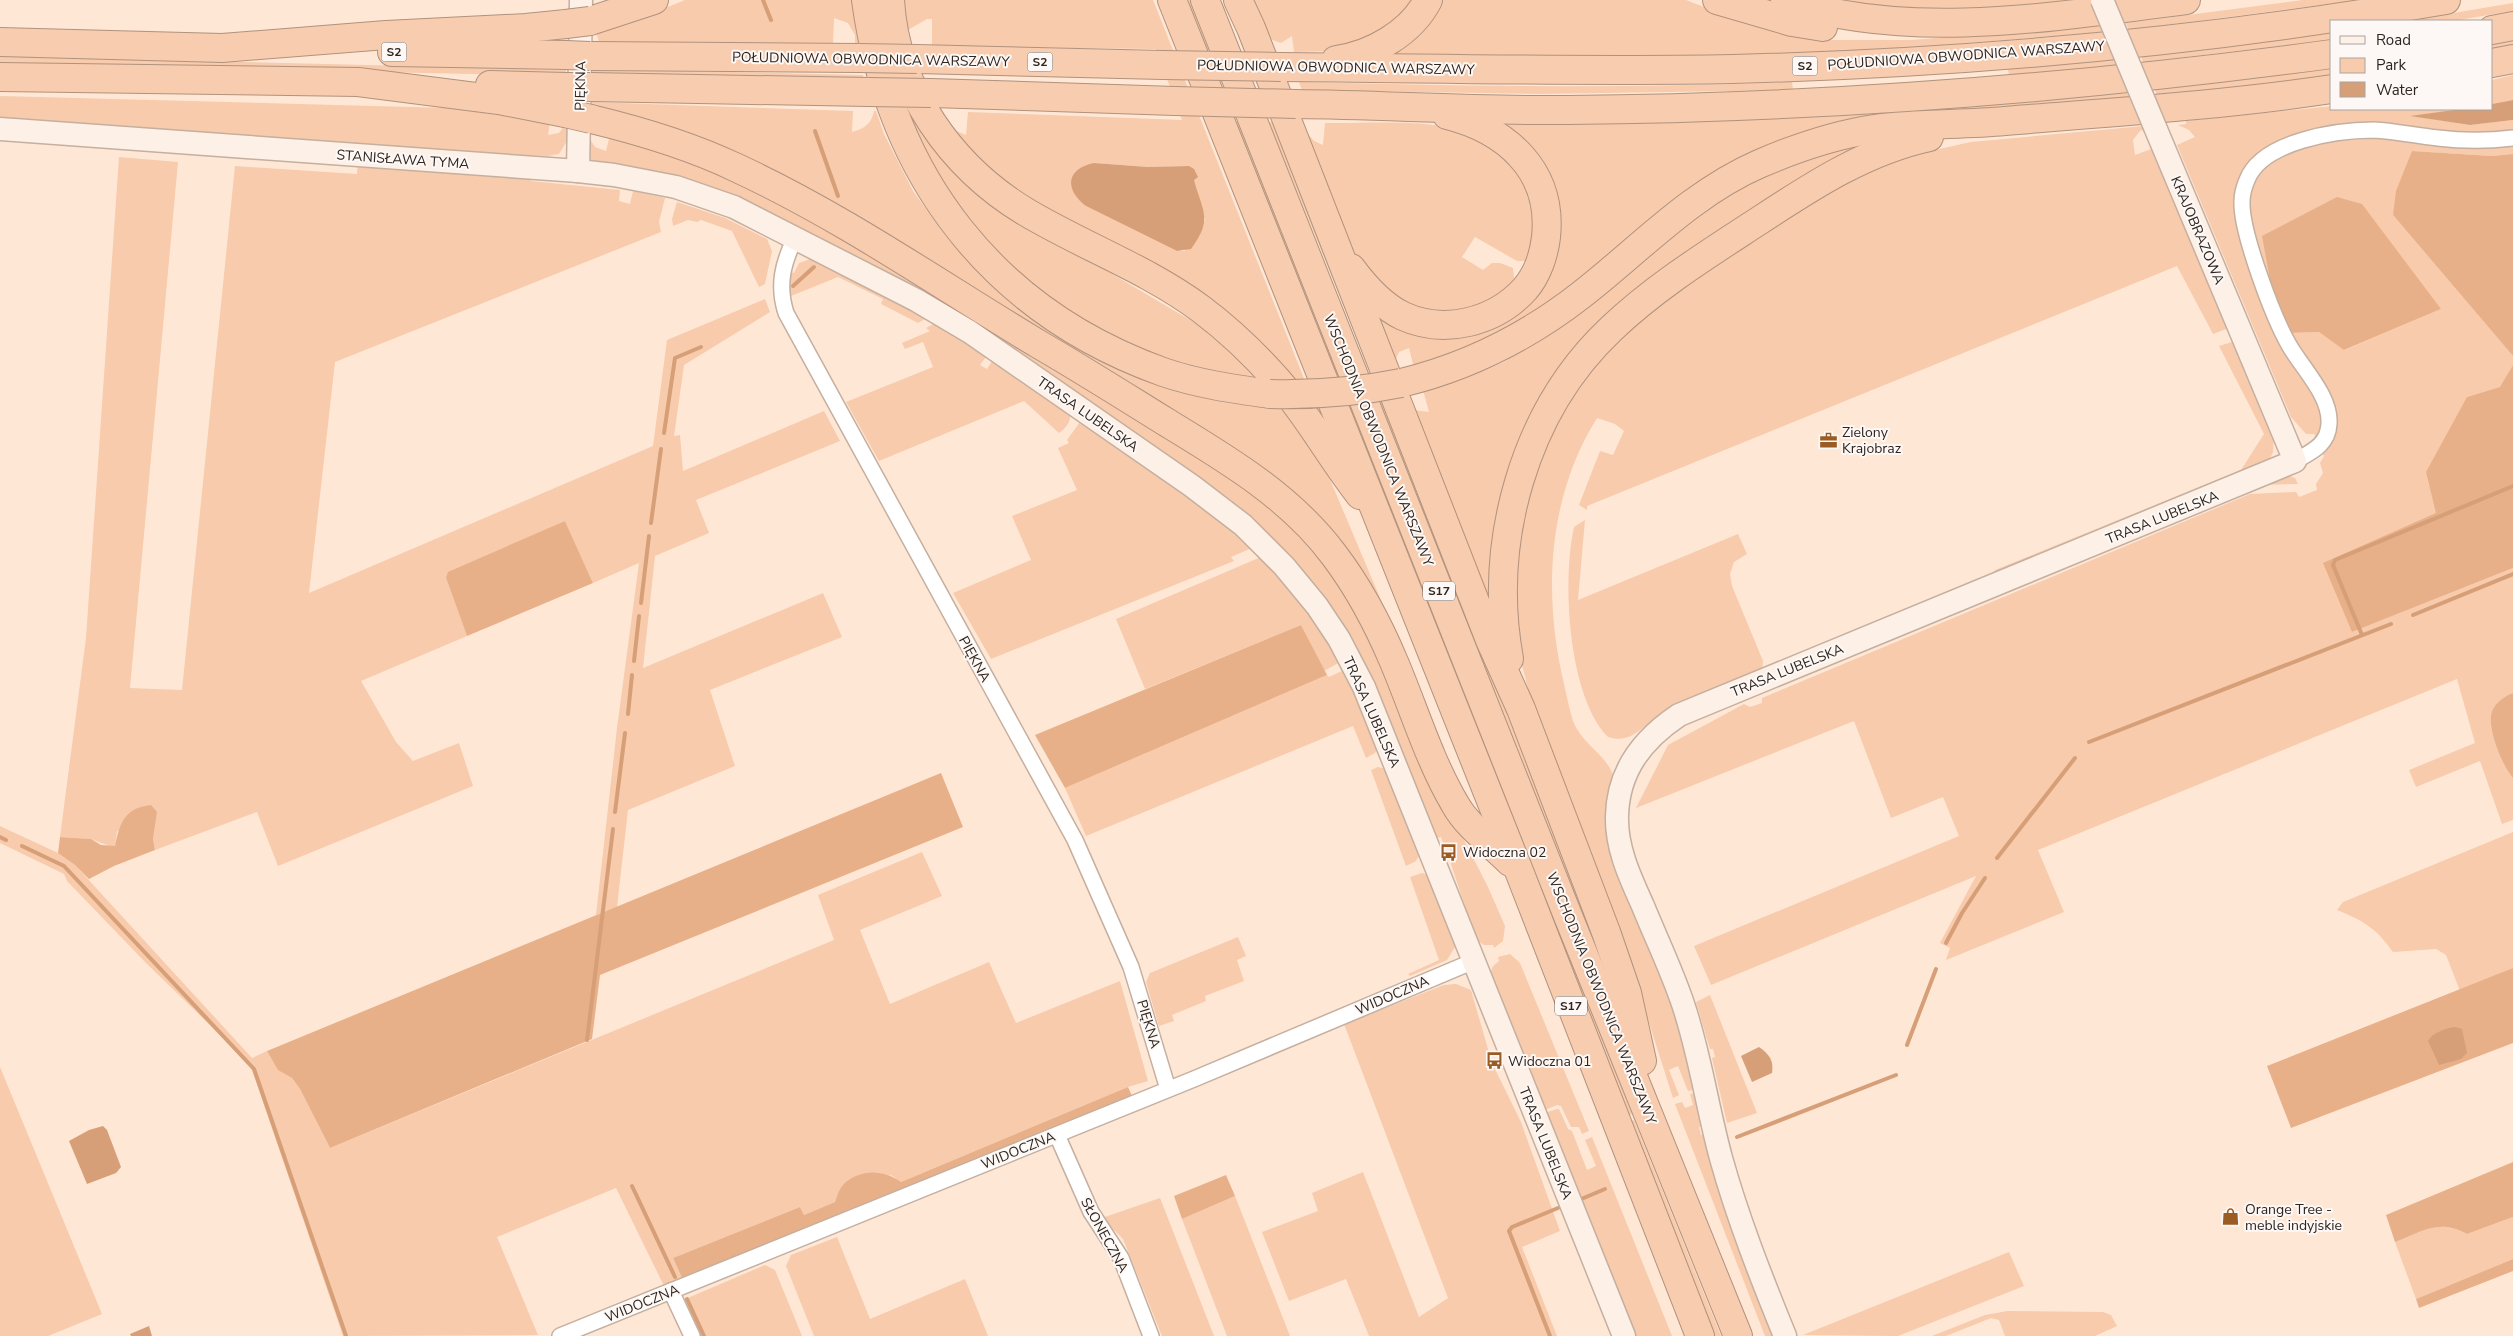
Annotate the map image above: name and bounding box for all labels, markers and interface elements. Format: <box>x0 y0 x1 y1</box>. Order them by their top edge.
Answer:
legend <box>2330 20 2493 110</box>
text: Road <box>2376 30 2411 50</box>
street label: POŁUDNIOWA OBWODNICA WARSZAWY <box>1827 36 2106 75</box>
road number: S2 <box>382 42 406 62</box>
street label: POŁUDNIOWA OBWODNICA WARSZAWY <box>732 48 1011 71</box>
road number: S2 <box>1028 52 1052 72</box>
text: Park <box>2376 55 2406 75</box>
street label: POŁUDNIOWA OBWODNICA WARSZAWY <box>1197 56 1476 79</box>
road number: S2 <box>1792 56 1818 76</box>
street label: PIĘKNA <box>571 61 590 111</box>
text: Water <box>2376 80 2419 100</box>
street label: STANISŁAWA TYMA <box>336 145 470 174</box>
street label: KRAJOBRAZOWA <box>2166 173 2229 287</box>
street label: WSCHODNIA OBWODNICA WARSZAWY <box>1319 311 1438 570</box>
street label: TRASA LUBELSKA <box>1033 372 1142 457</box>
place label: Zielony Krajobraz <box>1842 423 1902 458</box>
office icon: Zielony Krajobraz <box>1818 430 1838 450</box>
street label: TRASA LUBELSKA <box>2103 486 2221 549</box>
road number: S17 <box>1423 582 1455 600</box>
street label: PIĘKNA <box>954 633 995 686</box>
street label: TRASA LUBELSKA <box>1728 639 1846 702</box>
street label: TRASA LUBELSKA <box>1339 654 1405 771</box>
bus stop icon: Widoczna 02 <box>1439 842 1459 862</box>
place label: Widoczna 02 <box>1463 843 1546 862</box>
street label: WSCHODNIA OBWODNICA WARSZAWY <box>1542 869 1661 1128</box>
street label: WIDOCZNA <box>1352 971 1432 1019</box>
road number: S17 <box>1555 996 1587 1016</box>
street label: PIĘKNA <box>1132 997 1165 1051</box>
bus stop icon: Widoczna 01 <box>1484 1051 1504 1071</box>
place label: Widoczna 01 <box>1508 1052 1591 1071</box>
street label: TRASA LUBELSKA <box>1514 1084 1577 1202</box>
street label: WIDOCZNA <box>978 1127 1058 1174</box>
street label: SŁONECZNA <box>1076 1194 1133 1276</box>
place label: Orange Tree - meble indyjskie <box>2245 1200 2342 1235</box>
shop icon: Orange Tree - meble indyjskie <box>2221 1207 2241 1227</box>
street label: WIDOCZNA <box>602 1280 682 1327</box>

